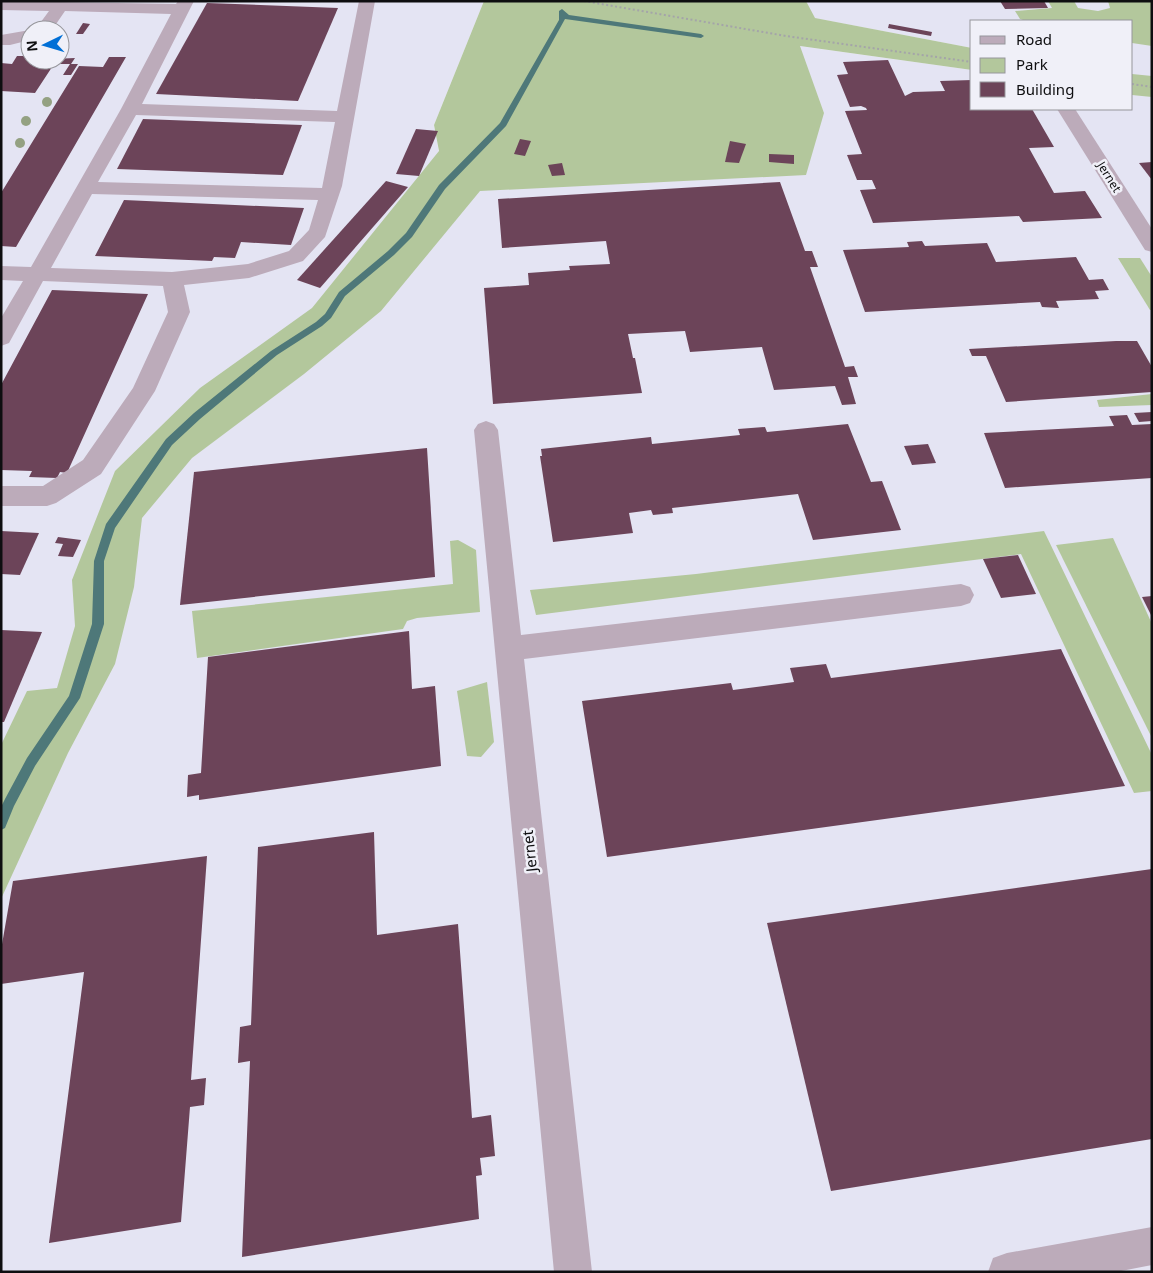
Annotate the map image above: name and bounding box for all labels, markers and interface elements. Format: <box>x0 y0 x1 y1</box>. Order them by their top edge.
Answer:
north arrow <box>20 20 70 70</box>
legend <box>970 20 1133 110</box>
text: Road <box>1016 29 1052 49</box>
text: N <box>22 40 42 53</box>
text: Park <box>1016 54 1048 74</box>
text: Building <box>1016 79 1074 99</box>
street label: Jernet <box>1093 157 1126 196</box>
street label: Jernet <box>517 829 541 875</box>

